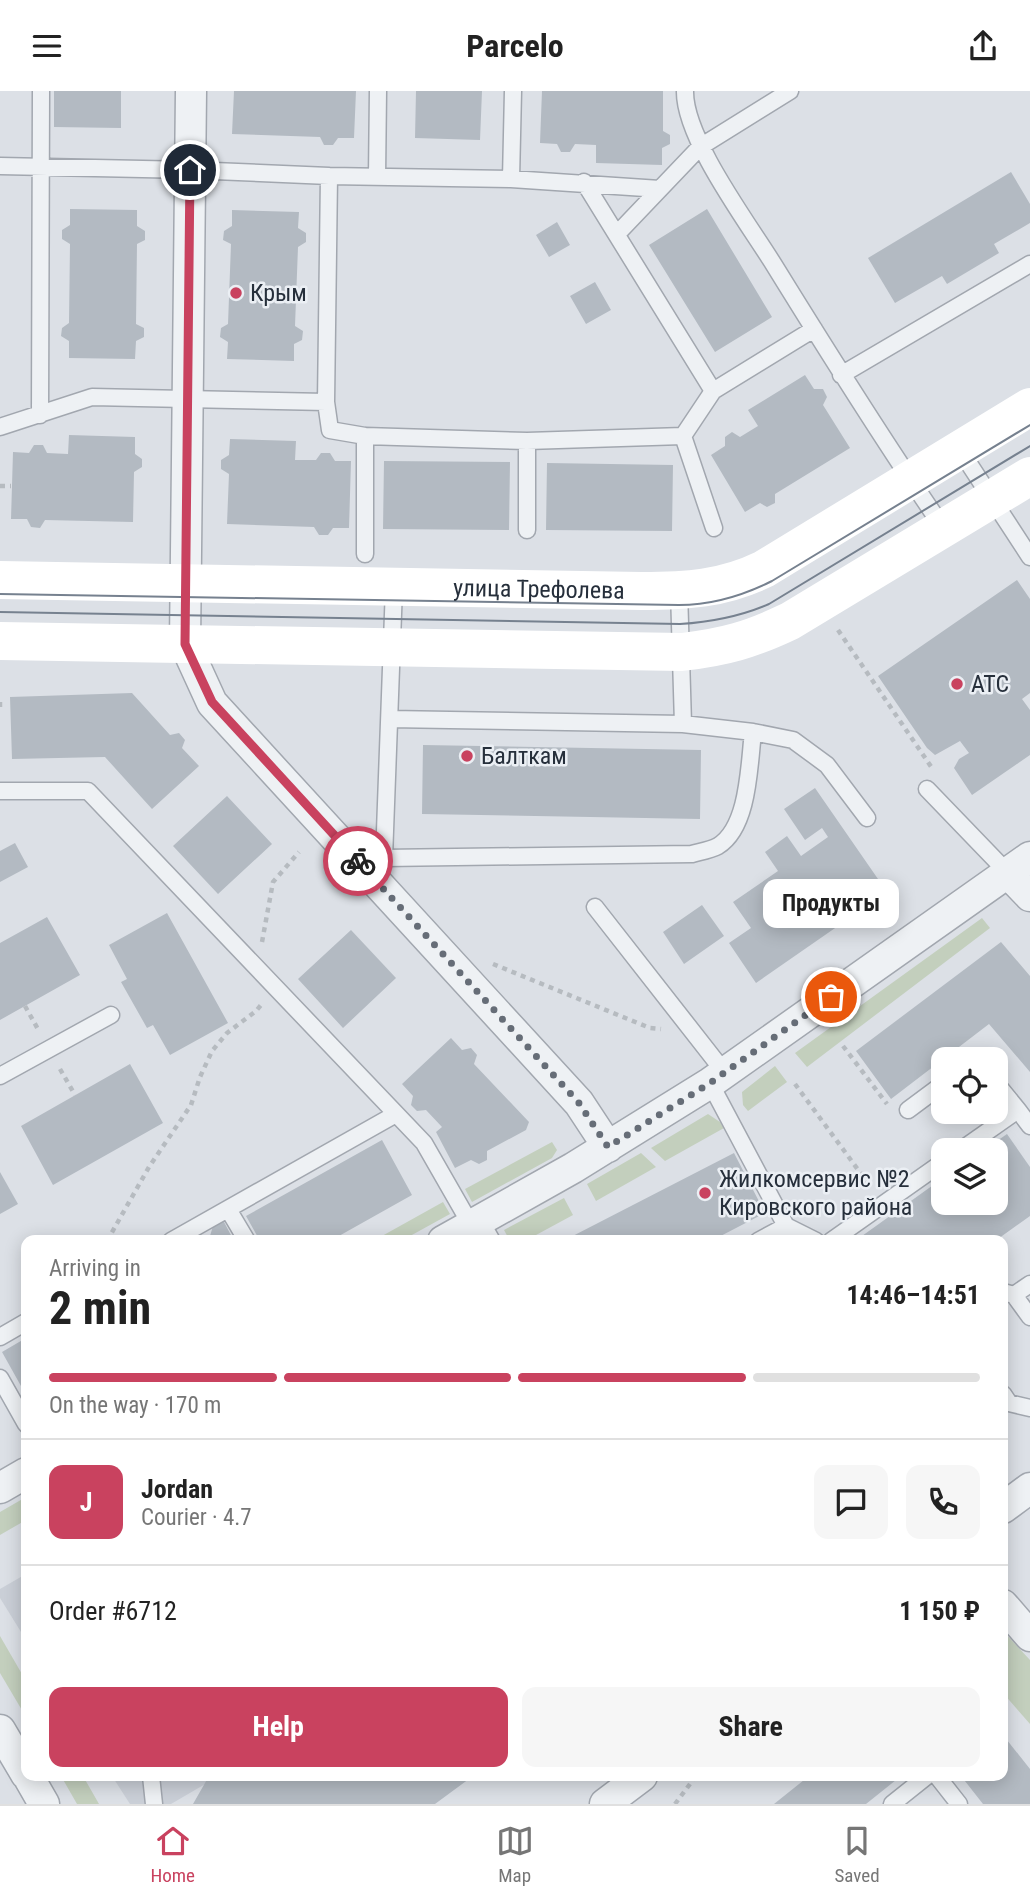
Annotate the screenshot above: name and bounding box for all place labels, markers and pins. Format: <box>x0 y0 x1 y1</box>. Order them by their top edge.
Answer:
pin <box>160 140 220 200</box>
place label: Крым <box>250 279 307 307</box>
marker: Крым <box>228 285 244 301</box>
place label: АТС <box>971 670 1009 698</box>
marker: АТС <box>949 676 965 692</box>
place label: Балткам <box>481 742 567 770</box>
marker: Балткам <box>459 748 475 764</box>
callout: Продукты <box>763 878 899 927</box>
pin <box>801 967 861 1027</box>
place label: Жилкомсервис №2 Кировского района <box>719 1165 912 1221</box>
marker: Жилкомсервис №2 Кировского района <box>697 1185 713 1201</box>

